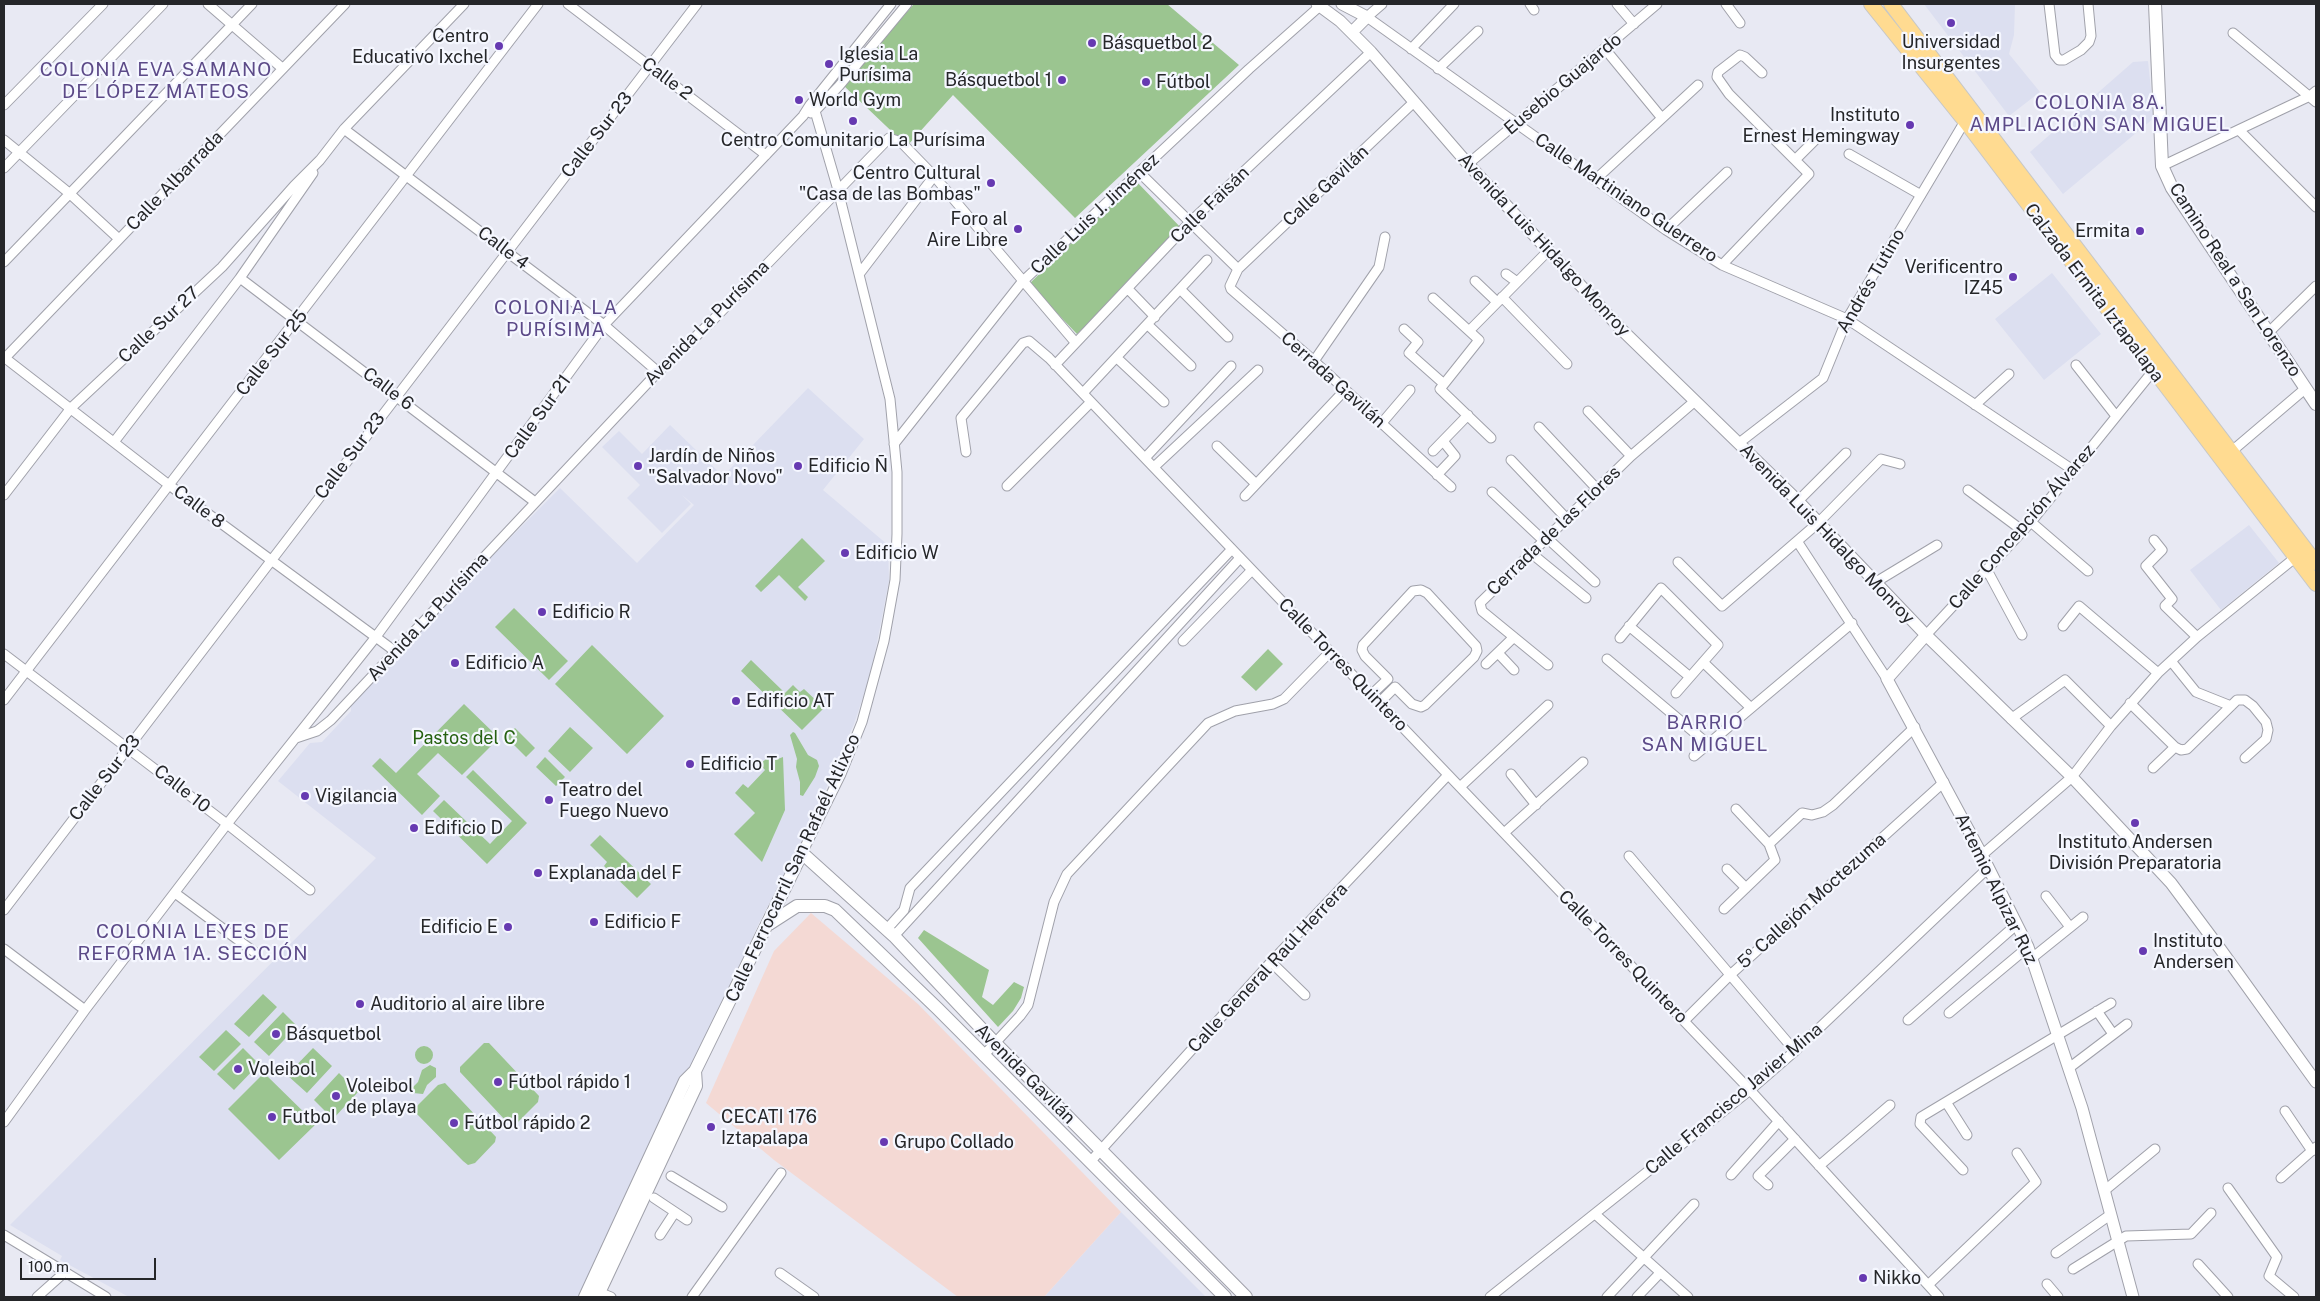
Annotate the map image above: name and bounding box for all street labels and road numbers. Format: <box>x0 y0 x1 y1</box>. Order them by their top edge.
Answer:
street label: Eusebio Guajardo <box>1500 29 1626 139</box>
street label: Calle 2 <box>637 53 697 105</box>
street label: Calle Sur 23 <box>557 88 637 182</box>
street label: Calle Albarrada <box>122 127 228 235</box>
street label: Calle Martiniano Guerrero <box>1530 129 1722 267</box>
street label: Calle Gavilán <box>1279 141 1373 231</box>
street label: Calle Luis J. Jiménez <box>1026 149 1164 279</box>
street label: Avenida Luis Hidalgo Monroy <box>1453 149 1635 341</box>
street label: Calle Faisán <box>1166 162 1254 248</box>
street label: Camino Real a San Lorenzo <box>2164 179 2306 381</box>
street label: Calzada Ermita Iztapalapa <box>2020 199 2168 387</box>
street label: Calle 4 <box>473 222 533 274</box>
street label: Andrés Tutino <box>1832 225 1910 337</box>
street label: Avenida La Purísima <box>640 256 774 390</box>
street label: Calle Sur 27 <box>114 282 204 368</box>
street label: Calle Sur 25 <box>232 306 312 400</box>
street label: Cerrada Gavilán <box>1276 327 1390 433</box>
street label: Calle 6 <box>358 363 418 415</box>
street label: Calle Sur 21 <box>500 371 576 463</box>
street label: Calle Sur 23 <box>310 408 390 504</box>
street label: Avenida Luis Hidalgo Monroy <box>1735 439 1919 629</box>
street label: Calle Concepción Álvarez <box>1944 440 2100 614</box>
street label: Cerrada de las Flores <box>1483 462 1625 600</box>
street label: Calle 8 <box>169 481 229 533</box>
street label: Avenida La Purísima <box>363 548 493 686</box>
street label: Calle Torres Quintero <box>1274 594 1412 736</box>
street label: Calle Ferrocarril San Rafaél Atlixco <box>721 730 865 1006</box>
street label: Calle Sur 23 <box>65 731 145 825</box>
street label: Calle 10 <box>150 760 214 818</box>
street label: Artemio Alpizar Ruz <box>1950 810 2042 968</box>
street label: 5º Callejón Moctezuma <box>1733 829 1891 973</box>
street label: Calle General Raúl Herrera <box>1184 879 1352 1057</box>
street label: Calle Torres Quintero <box>1554 886 1692 1028</box>
street label: Calle Francisco Javier Mina <box>1641 1018 1827 1180</box>
street label: Avenida Gavilán <box>970 1019 1080 1129</box>

